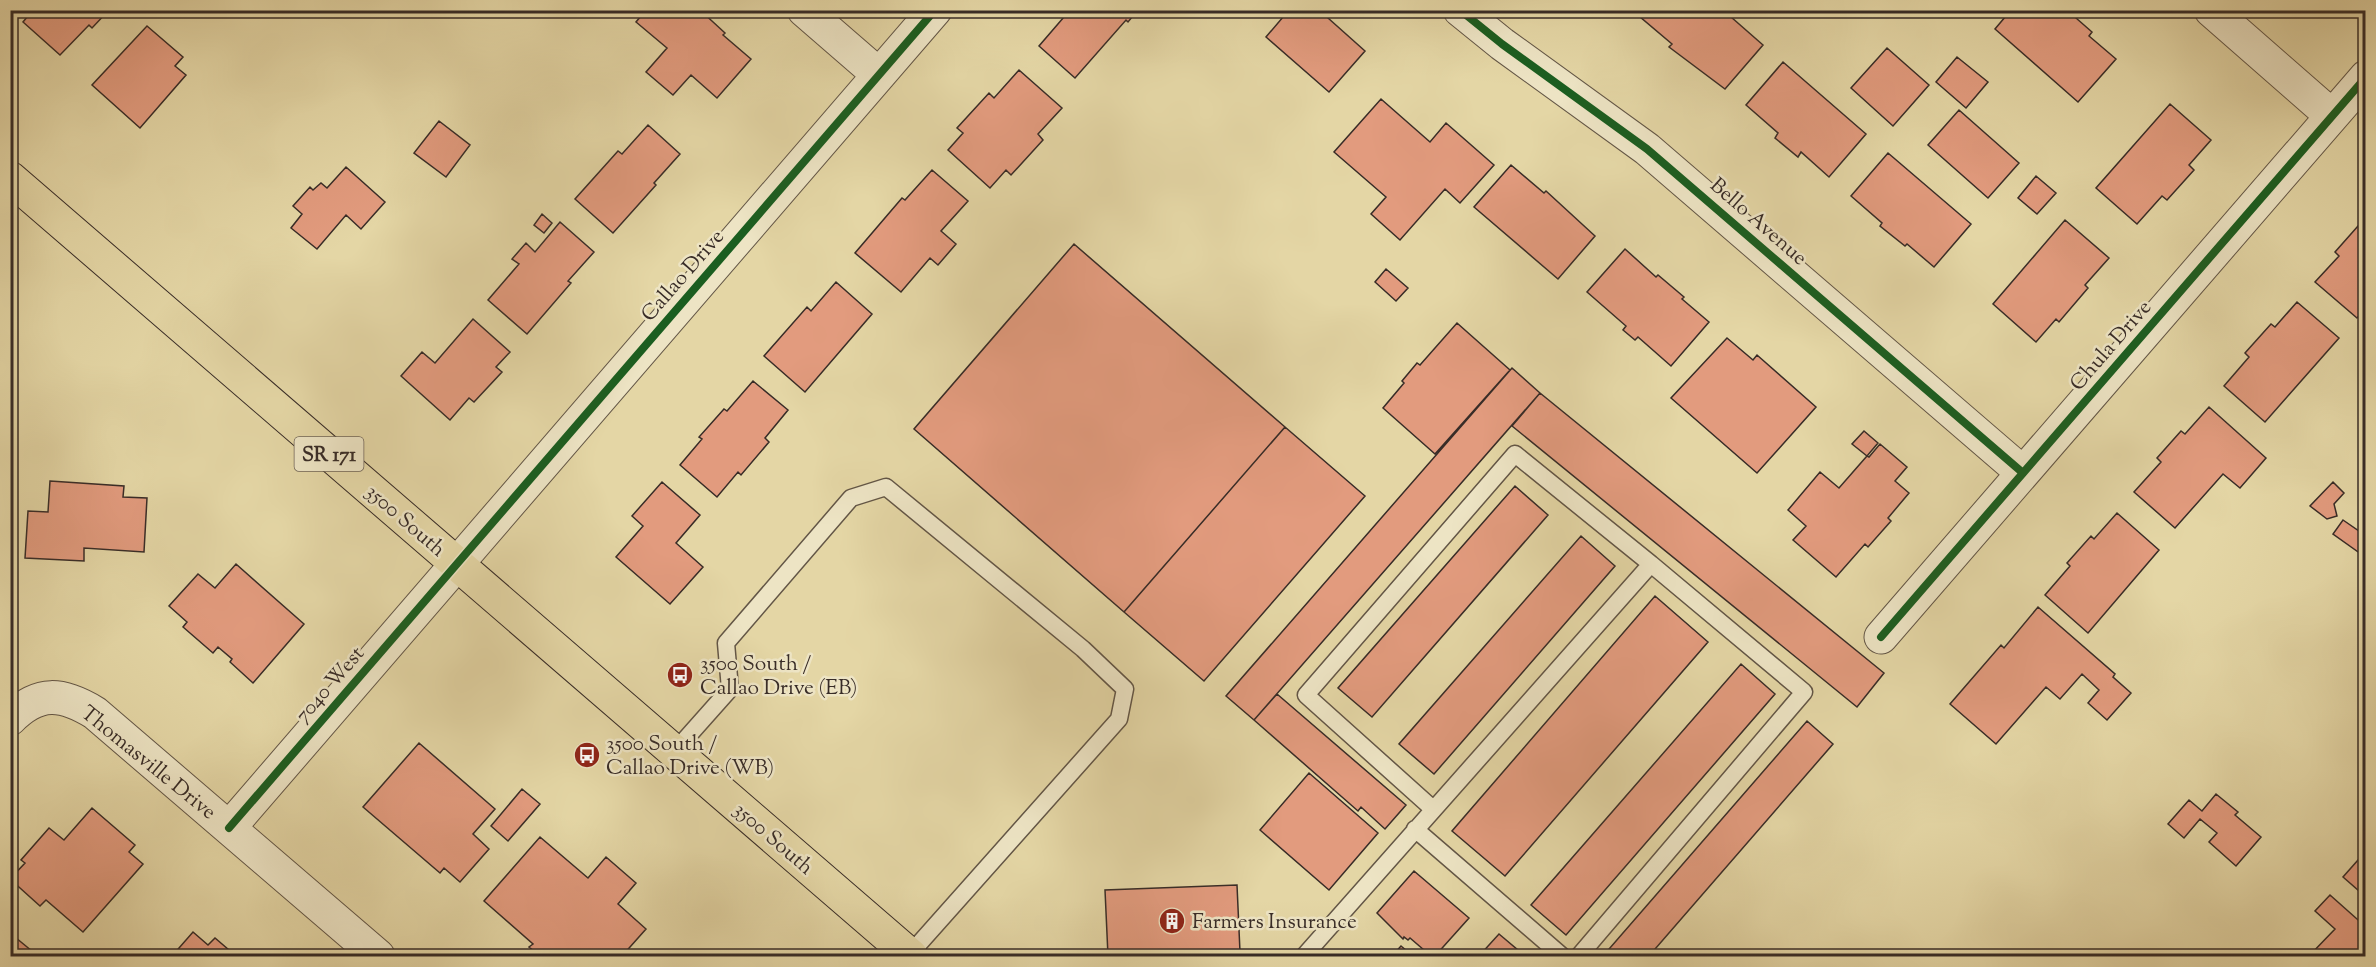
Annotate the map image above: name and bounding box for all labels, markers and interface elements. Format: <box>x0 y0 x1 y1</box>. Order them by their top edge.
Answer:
street label: Bello Avenue <box>1702 172 1813 273</box>
street label: Callao Drive <box>635 223 732 329</box>
street label: Chula Drive <box>2064 294 2159 398</box>
road number: SR 171 <box>294 437 364 471</box>
street label: 3500 South <box>358 478 451 565</box>
street label: 7040 West <box>289 640 372 730</box>
place label: 3500 South / Callao Drive (EB) <box>700 650 857 704</box>
bus stop icon: 3500 South / Callao Drive (EB) <box>665 660 695 690</box>
street label: Thomasville Drive <box>73 699 222 828</box>
place label: 3500 South / Callao Drive (WB) <box>606 730 774 784</box>
bus stop icon: 3500 South / Callao Drive (WB) <box>572 740 602 770</box>
street label: 3500 South <box>726 796 819 883</box>
building icon: Farmers Insurance <box>1157 906 1187 936</box>
place label: Farmers Insurance <box>1192 908 1357 938</box>

